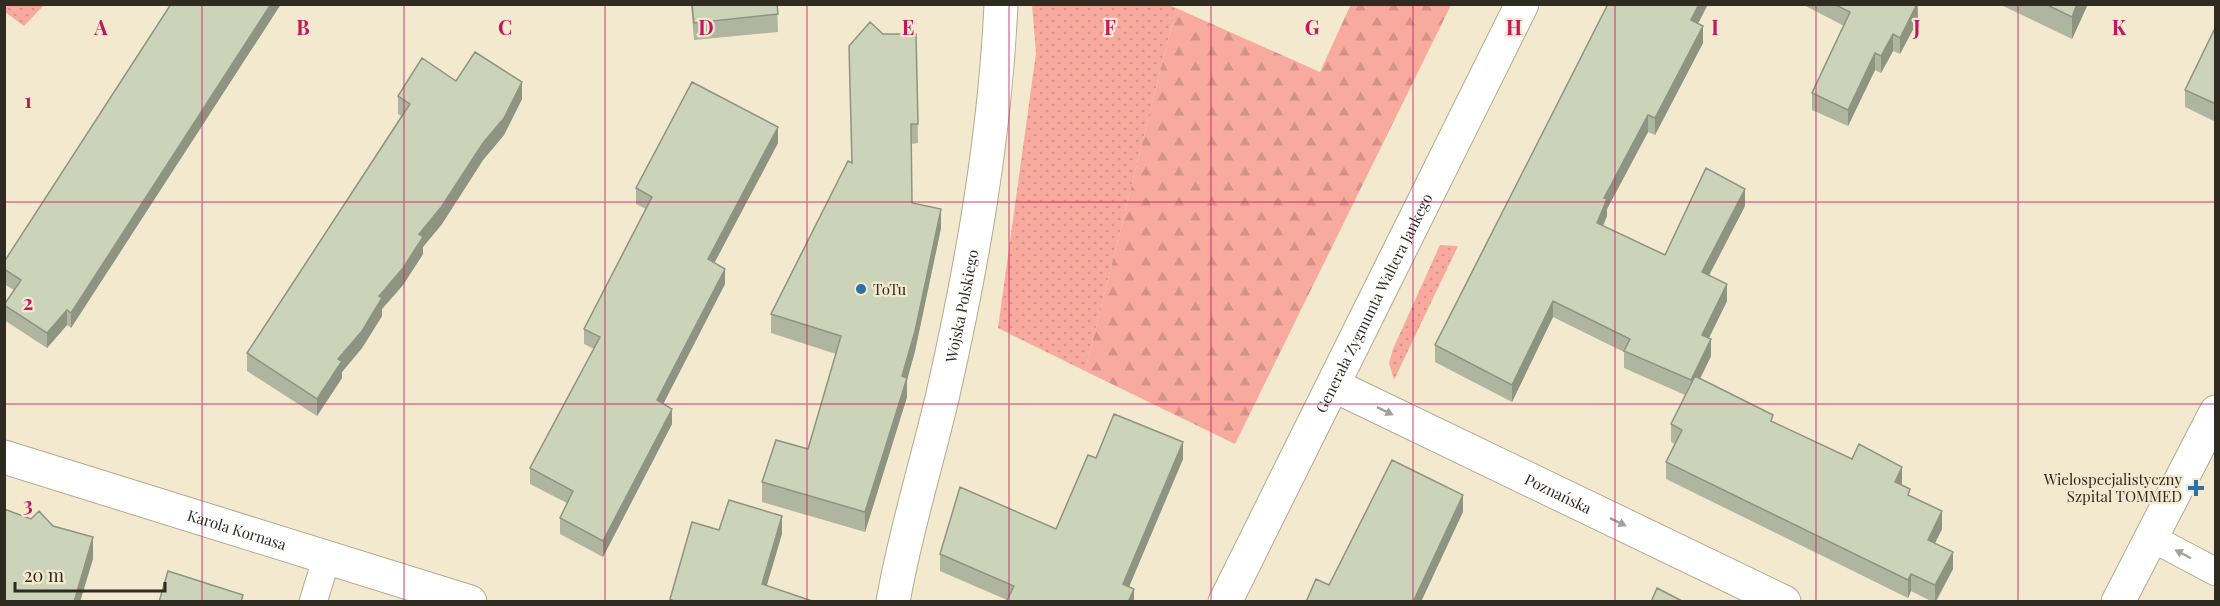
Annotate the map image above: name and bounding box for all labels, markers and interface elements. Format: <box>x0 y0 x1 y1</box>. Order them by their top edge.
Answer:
text: A <box>93 13 108 40</box>
text: B <box>296 13 310 40</box>
text: C <box>498 13 512 40</box>
text: D <box>698 13 714 40</box>
text: E <box>902 13 914 40</box>
text: F <box>1104 13 1116 40</box>
text: G <box>1305 13 1320 40</box>
text: H <box>1506 13 1522 40</box>
text: I <box>1711 13 1719 40</box>
text: J <box>1912 13 1921 40</box>
text: K <box>2112 13 2127 40</box>
text: 1 <box>24 86 32 113</box>
street label: Generała Zygmunta Waltera Jankego <box>1311 190 1437 416</box>
street label: Wojska Polskiego <box>940 248 982 365</box>
place label: ToTu <box>873 279 907 299</box>
marker: ToTu <box>854 282 868 296</box>
text: 2 <box>23 288 33 315</box>
one-way arrow <box>1377 406 1394 415</box>
street label: Poznańska <box>1522 469 1595 518</box>
place label: Wielospecjalistyczny Szpital TOMMED <box>2043 469 2182 506</box>
marker: Wielospecjalistyczny Szpital TOMMED <box>2187 479 2205 497</box>
text: 3 <box>23 490 33 517</box>
street label: Karola Kornasa <box>185 505 289 554</box>
one-way arrow <box>1609 517 1627 527</box>
one-way arrow <box>2174 550 2192 560</box>
scale bar <box>15 555 165 593</box>
text: 20 m <box>24 563 64 587</box>

